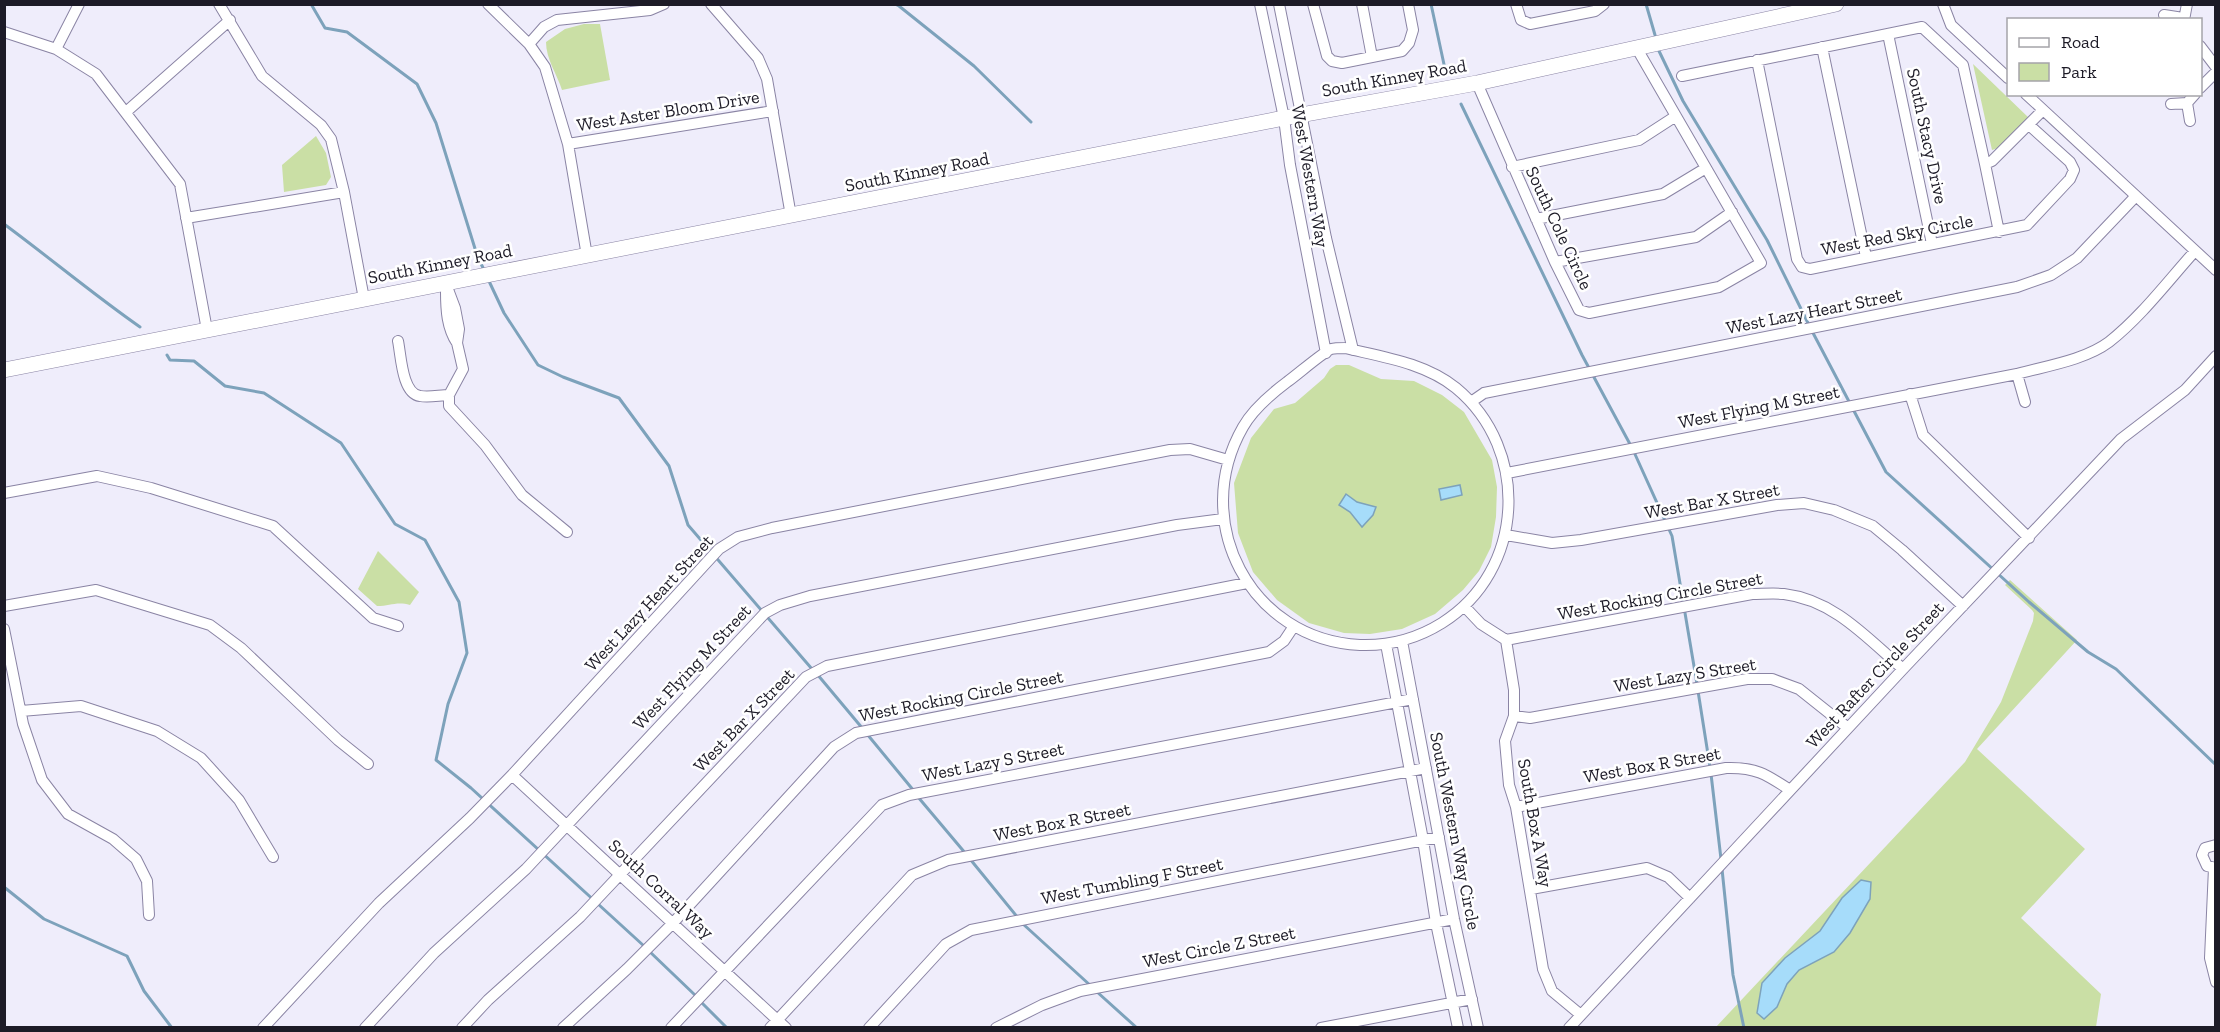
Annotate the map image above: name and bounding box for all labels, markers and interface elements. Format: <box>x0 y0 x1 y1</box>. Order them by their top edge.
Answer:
legend <box>2007 18 2202 96</box>
text: Road <box>2061 31 2100 53</box>
street label: South Kinney Road <box>1320 54 1468 102</box>
text: Park <box>2061 61 2097 83</box>
street label: South Stacy Drive <box>1902 66 1952 206</box>
street label: West Aster Bloom Drive <box>575 86 761 136</box>
street label: West Western Way <box>1287 103 1334 250</box>
street label: South Kinney Road <box>843 147 991 197</box>
street label: South Cole Circle <box>1521 163 1597 293</box>
street label: West Red Sky Circle <box>1819 210 1975 260</box>
street label: South Kinney Road <box>366 239 514 289</box>
street label: West Lazy Heart Street <box>1724 283 1904 339</box>
street label: West Flying M Street <box>1677 381 1842 433</box>
street label: West Bar X Street <box>1643 478 1781 524</box>
street label: West Lazy Heart Street <box>580 530 718 676</box>
street label: West Rocking Circle Street <box>1556 567 1764 625</box>
street label: West Rafter Circle Street <box>1801 597 1949 753</box>
street label: West Flying M Street <box>628 599 756 734</box>
street label: West Lazy S Street <box>1612 653 1758 697</box>
street label: West Bar X Street <box>689 663 800 777</box>
street label: West Rocking Circle Street <box>857 665 1065 727</box>
street label: South Western Way Circle <box>1425 730 1485 932</box>
street label: West Lazy S Street <box>920 737 1066 787</box>
street label: West Box R Street <box>1582 742 1723 788</box>
street label: South Box A Way <box>1513 757 1557 890</box>
street label: West Box R Street <box>992 798 1133 846</box>
street label: South Corral Way <box>604 835 719 944</box>
street label: West Tumbling F Street <box>1039 853 1225 909</box>
street label: West Circle Z Street <box>1141 921 1297 973</box>

